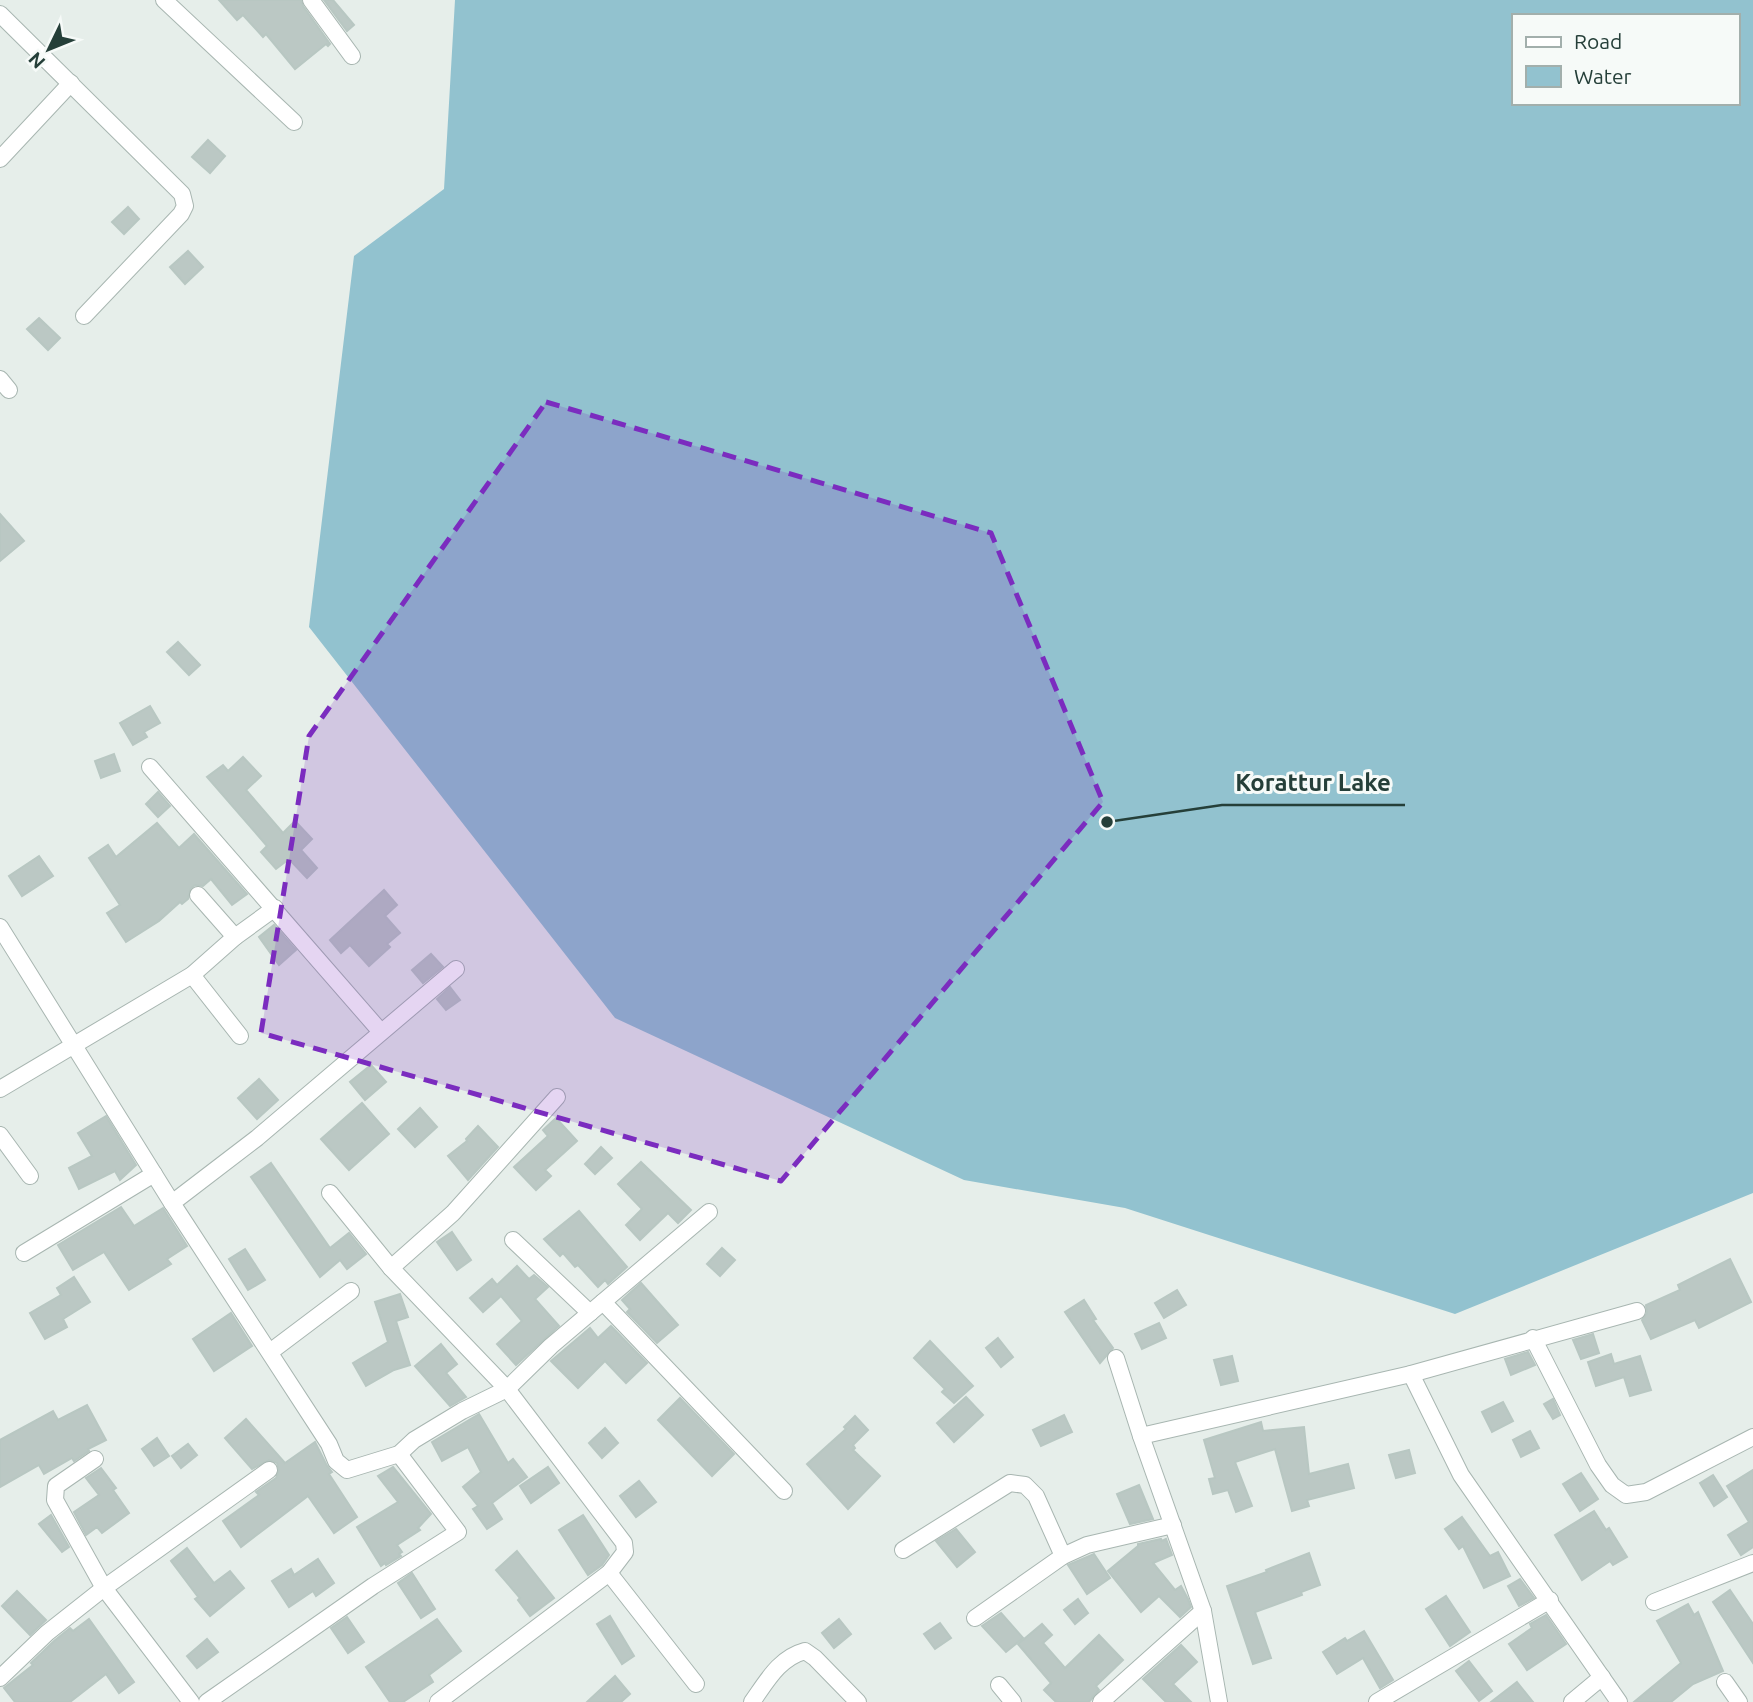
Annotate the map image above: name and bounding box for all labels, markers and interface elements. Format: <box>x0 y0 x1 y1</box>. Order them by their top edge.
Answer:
north arrow <box>14 14 84 84</box>
legend <box>1512 14 1739 105</box>
text: Road <box>1574 29 1622 53</box>
text: N <box>24 48 49 73</box>
text: Water <box>1574 64 1632 88</box>
callout: Korattur Lake <box>1222 760 1405 805</box>
text: Korattur Lake <box>1235 769 1391 796</box>

